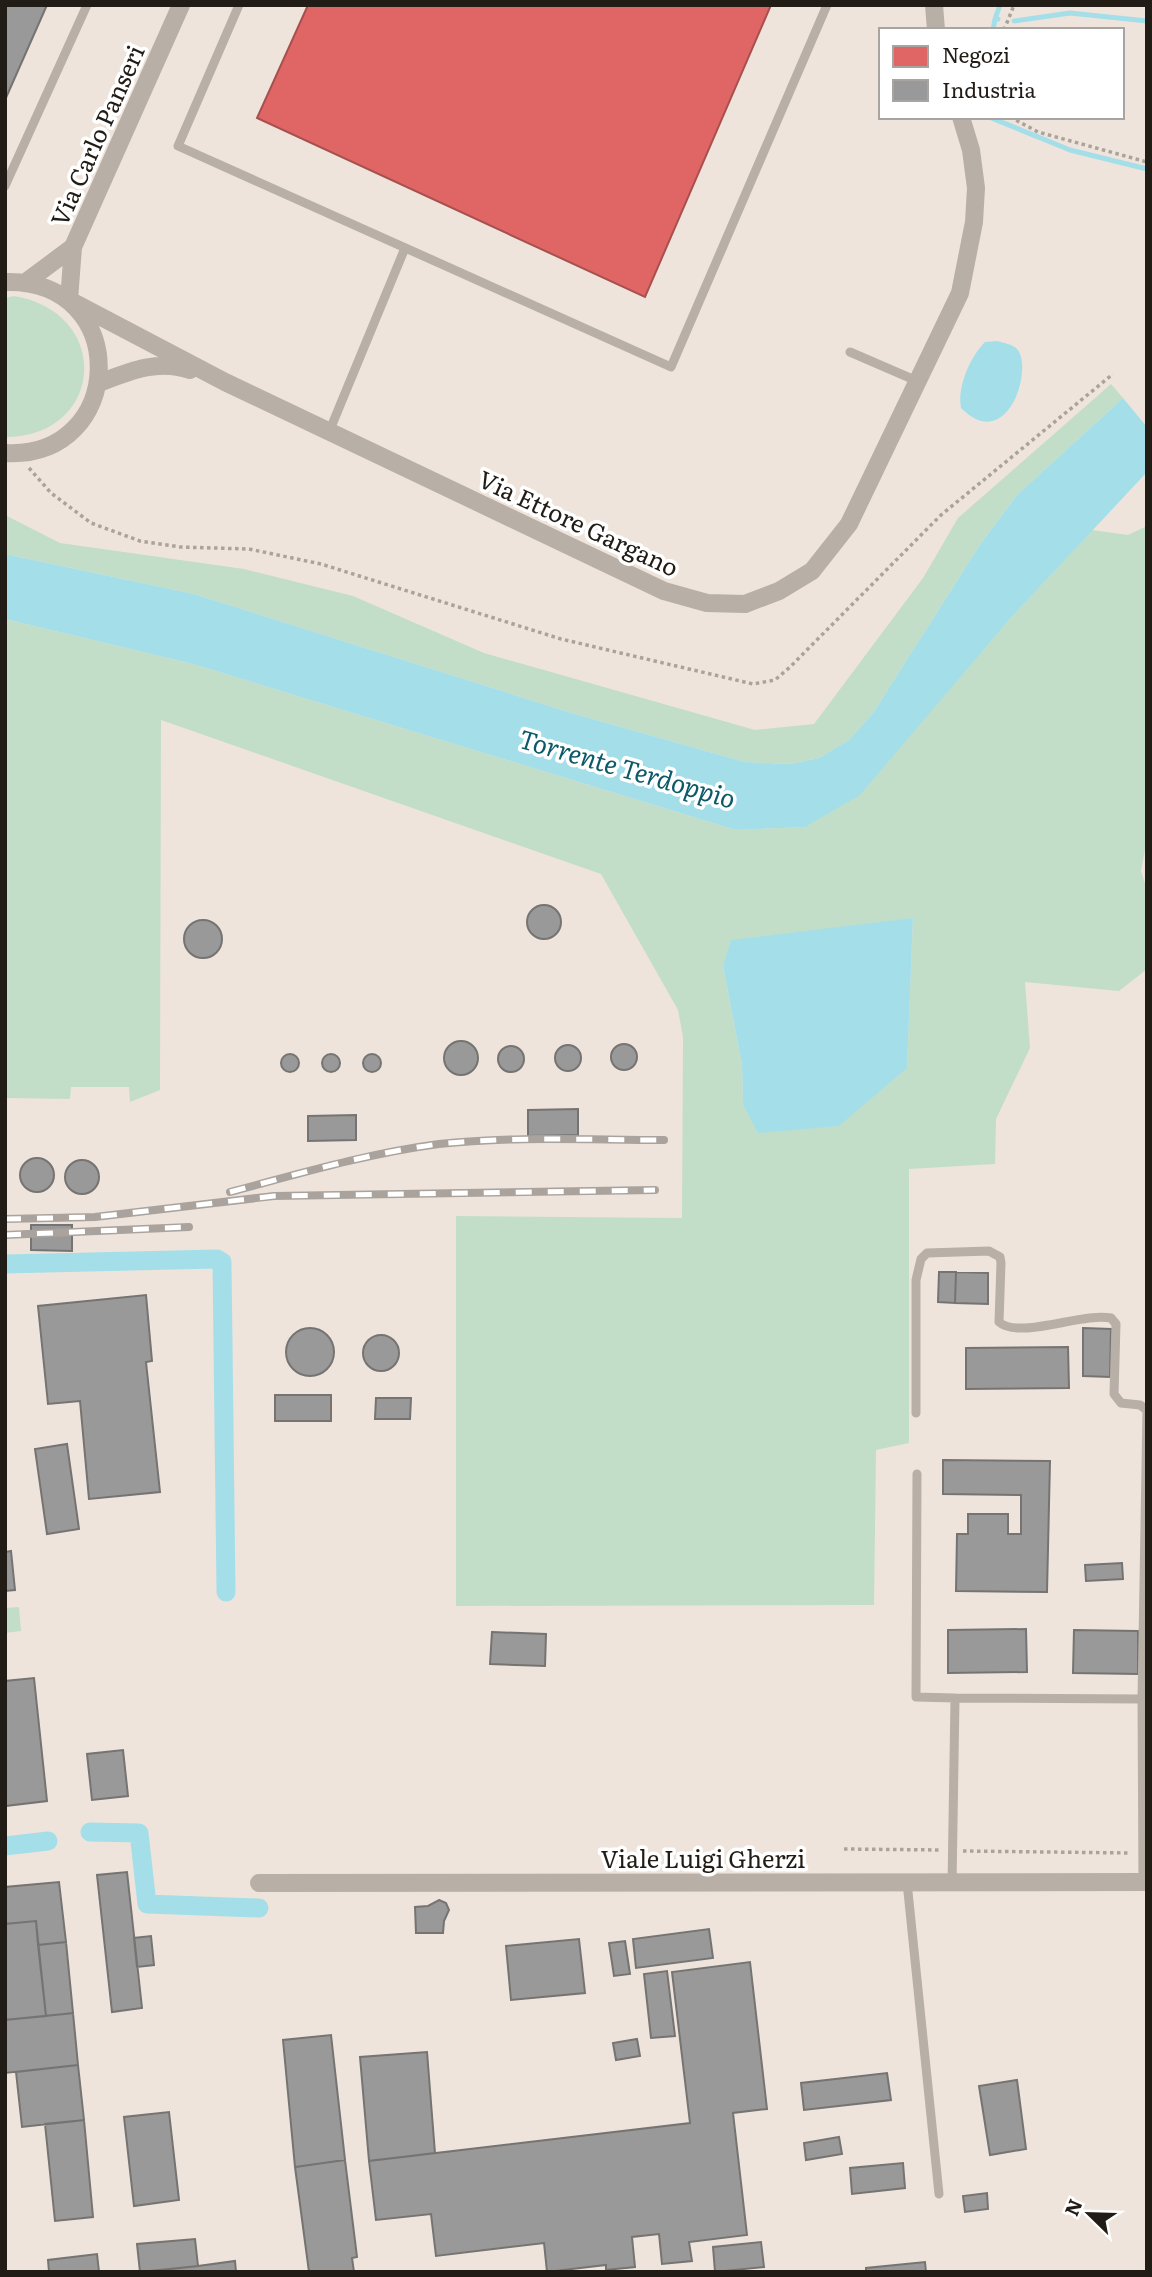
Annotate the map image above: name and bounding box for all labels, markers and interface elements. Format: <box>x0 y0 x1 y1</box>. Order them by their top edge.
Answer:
legend <box>879 28 1124 119</box>
text: Negozi <box>942 38 1010 69</box>
street label: Via Carlo Panseri <box>40 39 152 231</box>
text: Industria <box>942 73 1036 104</box>
street label: Via Ettore Gargano <box>473 460 685 584</box>
water label: Torrente Terdoppio <box>515 718 741 816</box>
street label: Viale Luigi Gherzi <box>601 1840 805 1875</box>
north arrow <box>1054 2179 1124 2249</box>
text: N <box>1056 2194 1088 2220</box>

